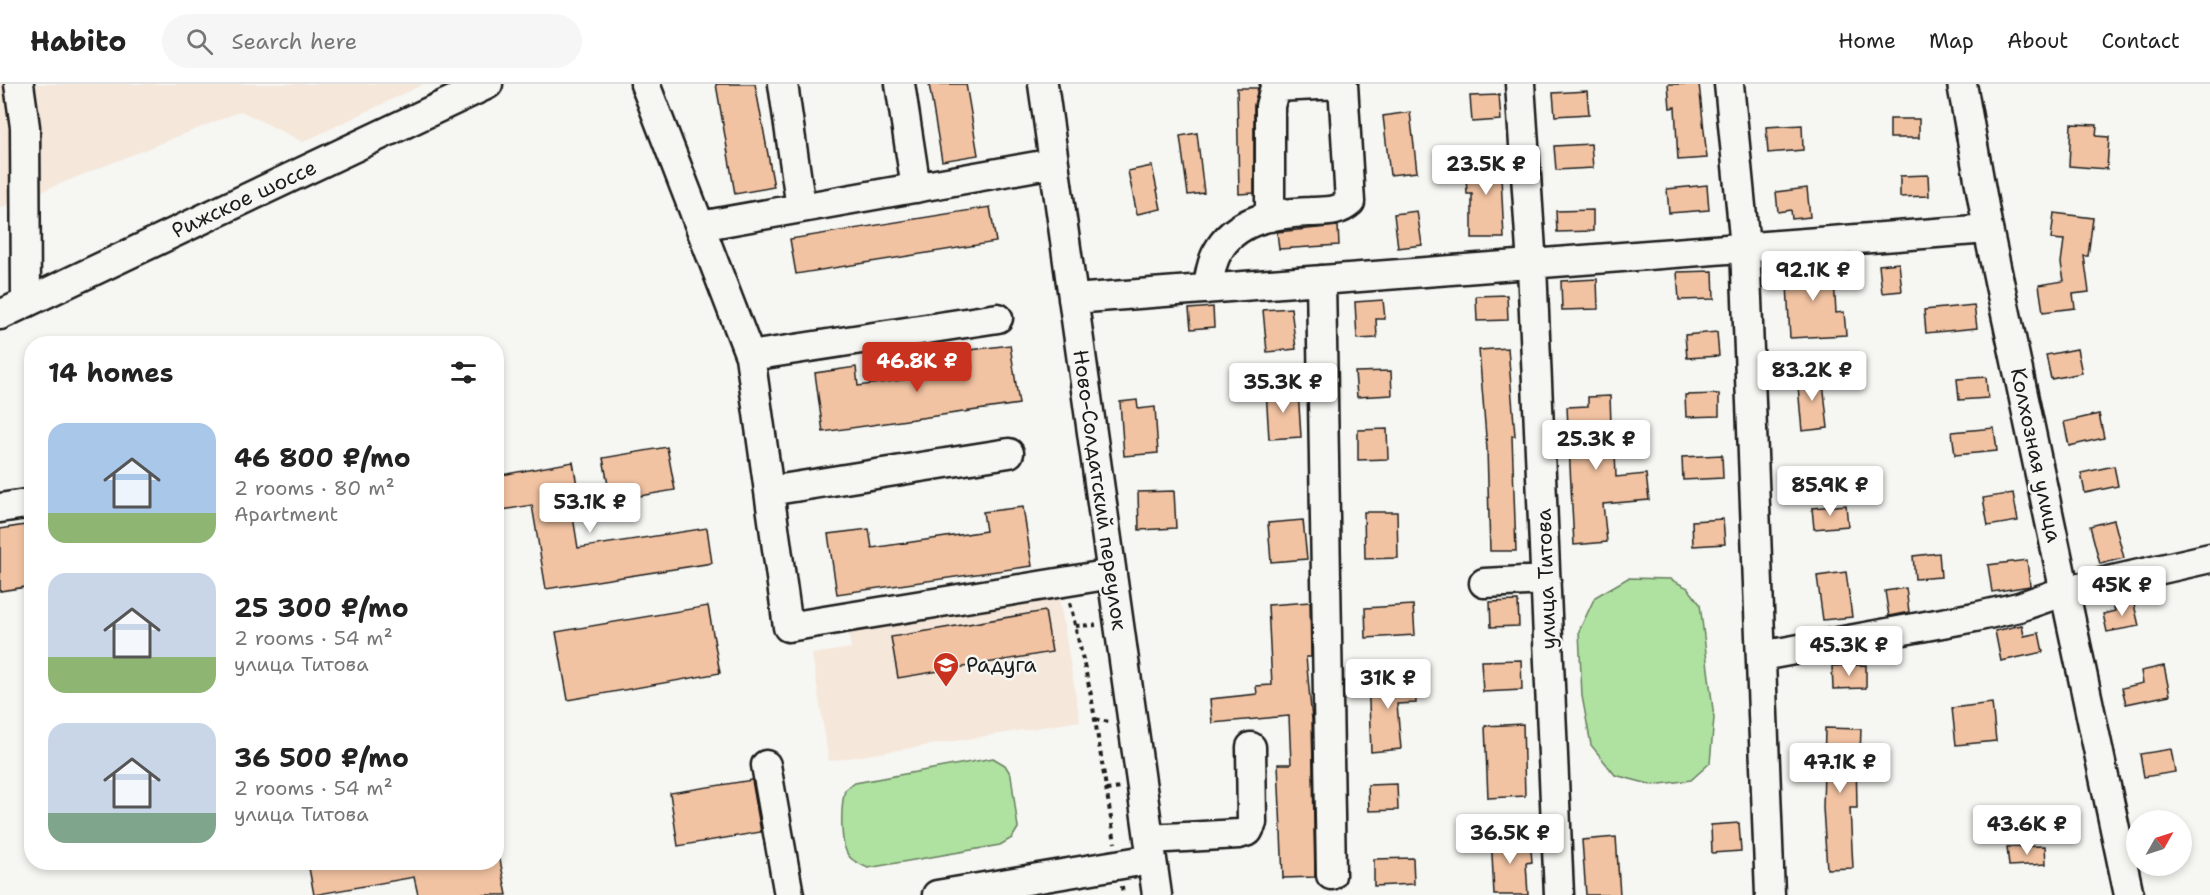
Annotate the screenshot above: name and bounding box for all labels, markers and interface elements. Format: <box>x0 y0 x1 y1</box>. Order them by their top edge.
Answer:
search box <box>162 14 582 68</box>
text: Habito <box>30 22 126 60</box>
icon: search <box>183 25 216 58</box>
text: Search here <box>231 27 357 56</box>
text: Home <box>1838 27 1896 55</box>
text: Map <box>1929 27 1974 55</box>
text: About <box>2007 27 2068 55</box>
text: Contact <box>2101 27 2180 55</box>
pin: 23.5K ₽ <box>1431 145 1541 196</box>
text: 23.5K ₽ <box>1446 151 1526 177</box>
street label: Рижское шоссе <box>167 153 321 245</box>
pin: 92.1K ₽ <box>1758 251 1868 302</box>
text: 92.1K ₽ <box>1776 257 1850 283</box>
pin: 46.8K ₽ <box>862 342 972 393</box>
text: 46.8K ₽ <box>876 348 958 374</box>
street label: Ново-Солдатский переулок <box>1066 348 1134 632</box>
pin: 83.2K ₽ <box>1757 351 1867 402</box>
text: 14 homes <box>48 355 174 390</box>
icon: filters <box>447 356 480 389</box>
text: 83.2K ₽ <box>1771 357 1853 383</box>
pin: 35.3K ₽ <box>1228 363 1338 414</box>
street label: Колхозная улица <box>2004 365 2068 545</box>
text: 35.3K ₽ <box>1243 369 1323 395</box>
pin: 25.3K ₽ <box>1541 420 1651 471</box>
text: 25.3K ₽ <box>1556 426 1636 452</box>
text: 46 800 ₽/mo <box>234 440 411 475</box>
icon: home <box>96 447 168 519</box>
pin: 85.9K ₽ <box>1775 466 1885 517</box>
text: 85.9K ₽ <box>1791 472 1869 498</box>
text: 2 rooms · 80 m² <box>234 475 395 501</box>
pin: 53.1K ₽ <box>535 483 645 534</box>
text: 53.1K ₽ <box>553 489 627 515</box>
text: Apartment <box>234 501 338 527</box>
street label: улица Титова <box>1530 508 1562 650</box>
pin: 45K ₽ <box>2080 566 2164 617</box>
text: 45K ₽ <box>2092 572 2152 598</box>
text: 25 300 ₽/mo <box>234 590 409 625</box>
icon: home <box>96 597 168 669</box>
text: 2 rooms · 54 m² <box>234 625 393 651</box>
pin: 45.3K ₽ <box>1794 626 1904 677</box>
text: 45.3K ₽ <box>1809 632 1889 658</box>
school or university icon: Радуга <box>931 650 961 688</box>
text: улица Титова <box>234 651 369 677</box>
place label: Радуга <box>966 651 1037 679</box>
pin: 31K ₽ <box>1346 659 1430 710</box>
text: 31K ₽ <box>1360 665 1416 691</box>
text: 36 500 ₽/mo <box>234 740 409 775</box>
pin: 47.1K ₽ <box>1785 743 1895 794</box>
icon: home <box>96 747 168 819</box>
text: 47.1K ₽ <box>1804 749 1876 775</box>
text: 2 rooms · 54 m² <box>234 775 393 801</box>
text: улица Титова <box>234 801 369 827</box>
pin: 43.6K ₽ <box>1972 805 2082 856</box>
north arrow <box>2126 810 2192 876</box>
map controls <box>2126 810 2192 876</box>
text: 43.6K ₽ <box>1987 811 2067 837</box>
pin: 36.5K ₽ <box>1455 814 1565 865</box>
text: 36.5K ₽ <box>1470 820 1550 846</box>

